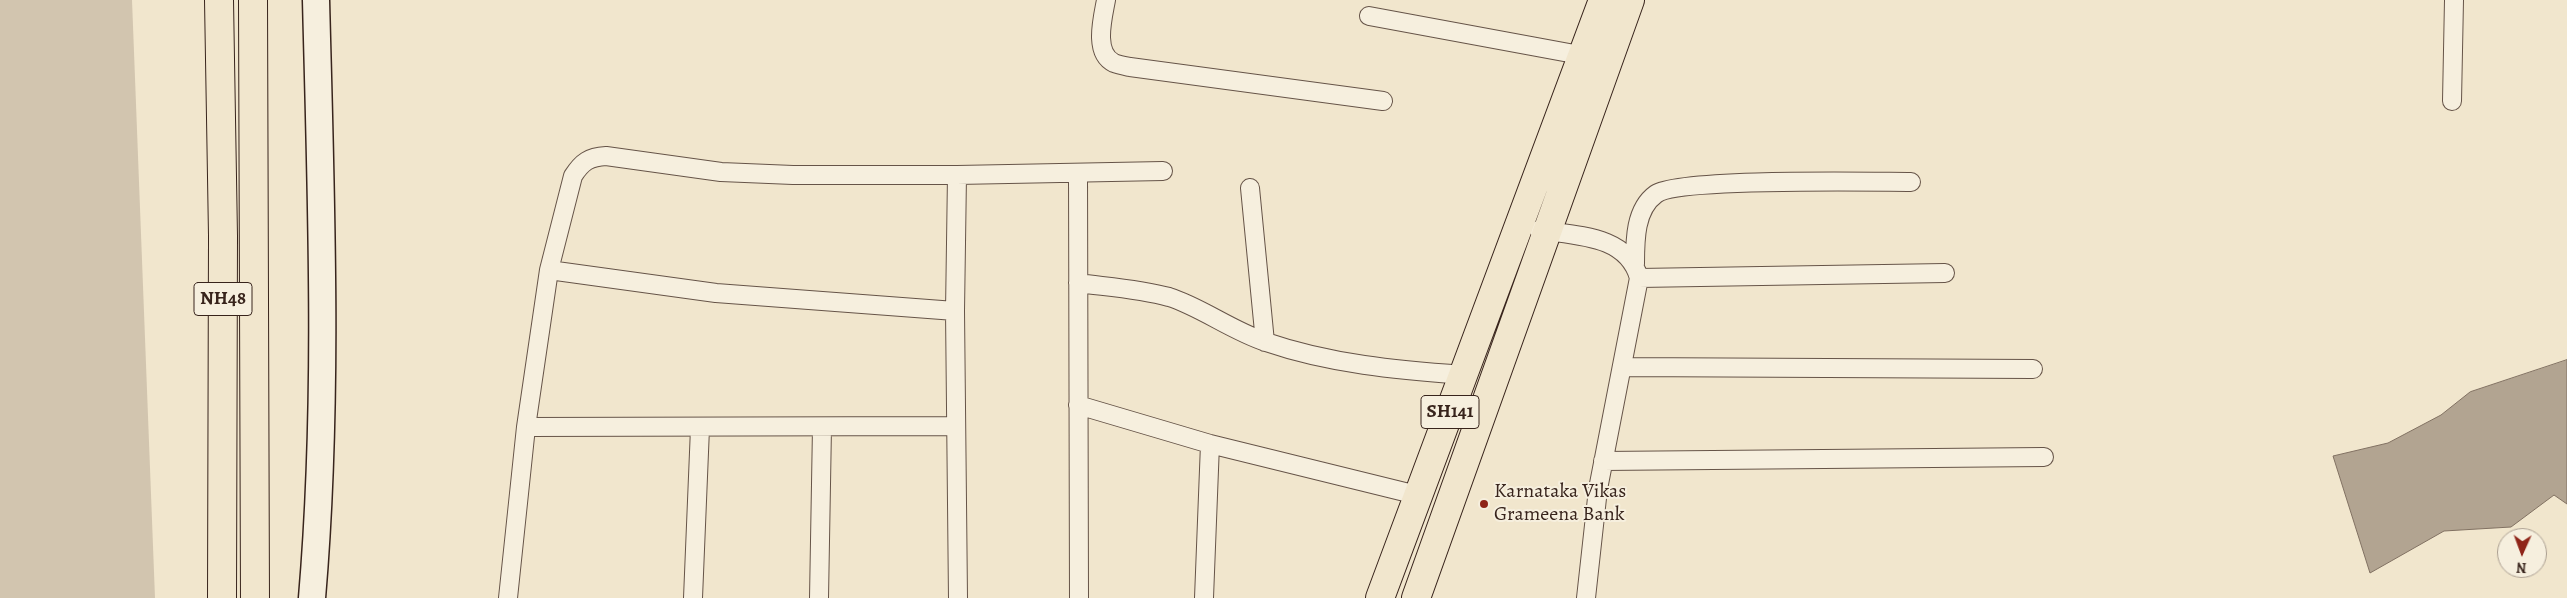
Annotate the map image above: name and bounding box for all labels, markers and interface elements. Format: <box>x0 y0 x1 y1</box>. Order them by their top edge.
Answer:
road number: NH48 <box>194 282 252 316</box>
road number: SH141 <box>1421 396 1479 428</box>
place label: Karnataka Vikas Grameena Bank <box>1494 480 1626 527</box>
marker: Karnataka Vikas Grameena Bank <box>1478 498 1490 510</box>
north arrow <box>2497 528 2547 578</box>
text: N <box>2516 558 2527 577</box>

